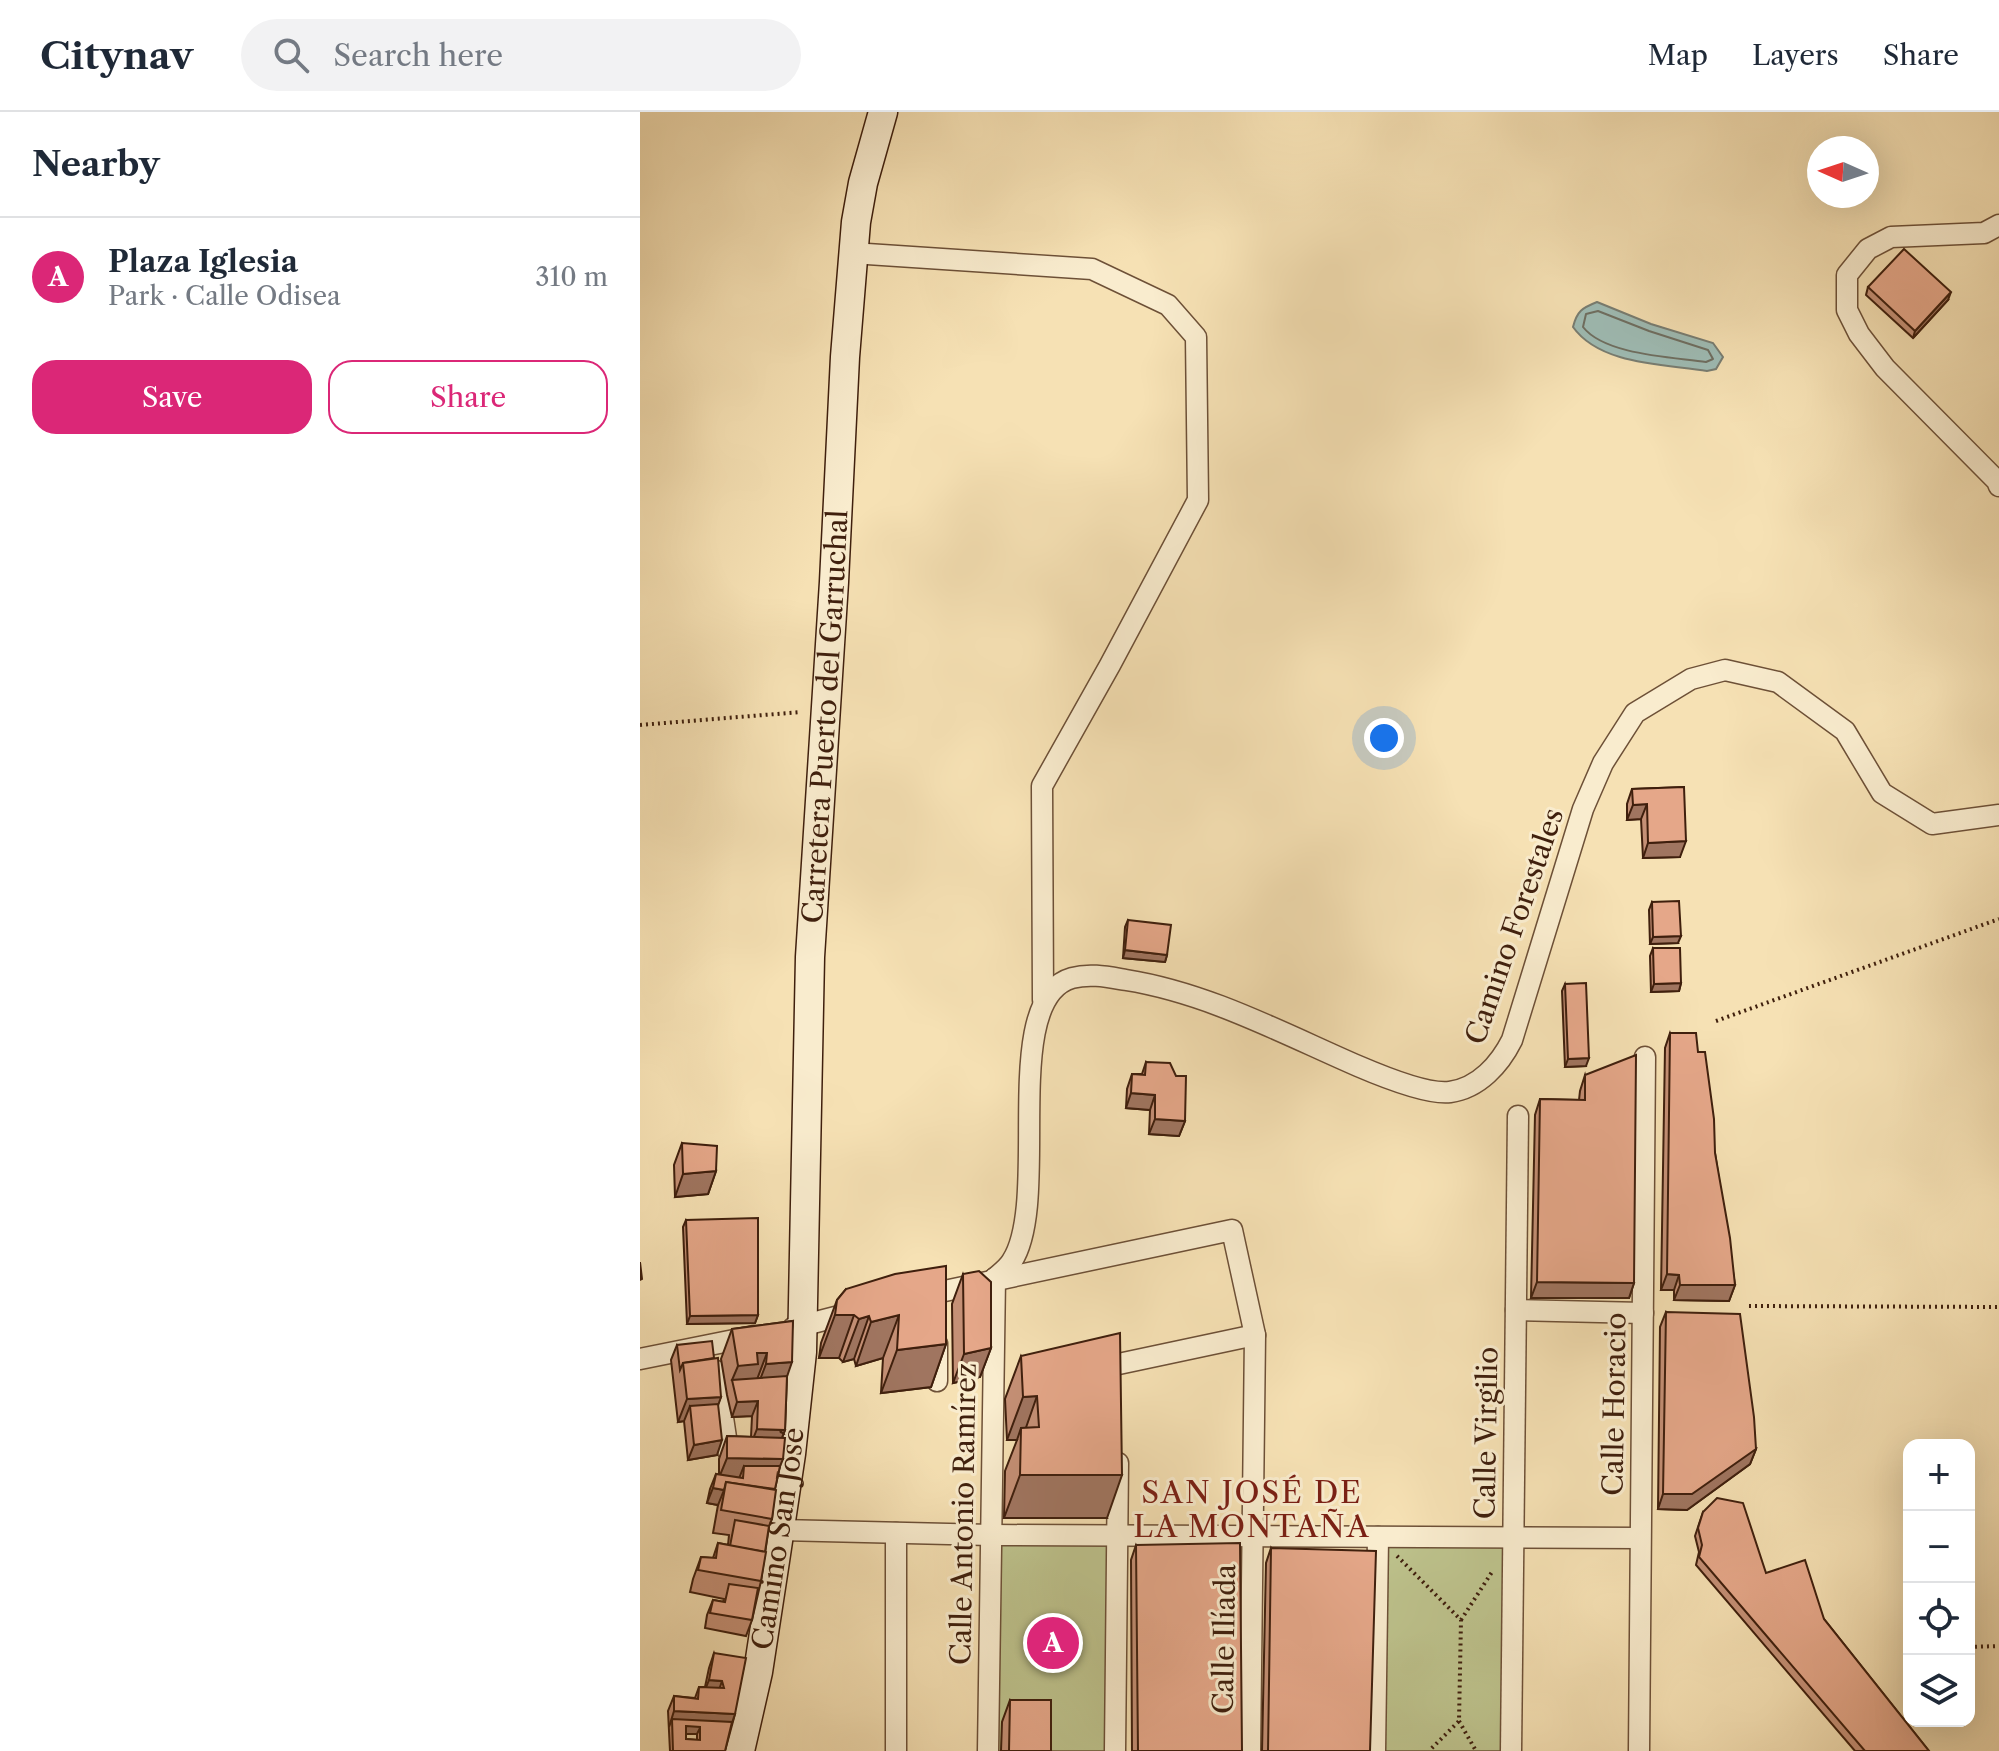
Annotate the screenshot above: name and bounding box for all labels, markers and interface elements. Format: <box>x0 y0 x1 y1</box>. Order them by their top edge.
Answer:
search box <box>241 19 801 91</box>
text: Citynav <box>40 32 193 79</box>
icon: search <box>269 33 313 77</box>
text: Search here <box>333 37 503 74</box>
text: Map <box>1648 38 1708 72</box>
text: Layers <box>1752 38 1839 72</box>
text: Share <box>1883 38 1959 72</box>
north arrow <box>1807 136 1879 208</box>
text: Nearby <box>32 143 160 185</box>
text: Plaza Iglesia <box>108 243 298 280</box>
text: A <box>48 261 68 293</box>
text: 310 m <box>535 261 608 293</box>
text: Park · Calle Odisea <box>108 280 341 312</box>
button: Save <box>32 360 312 434</box>
button: Share <box>328 360 608 434</box>
street label: Carretera Puerto del Garruchal <box>795 509 855 924</box>
your location <box>1364 718 1404 758</box>
street label: Camino Forestales <box>1458 804 1570 1048</box>
street label: Calle Horacio <box>1595 1312 1633 1496</box>
street label: Calle Virgilio <box>1467 1346 1505 1520</box>
street label: Calle Antonio Ramírez <box>943 1363 983 1665</box>
street label: Camino San José <box>745 1426 811 1652</box>
map controls <box>1903 1439 1975 1727</box>
button: + <box>1903 1439 1975 1511</box>
district label: SAN JOSÉ DE LA MONTAÑA <box>1133 1474 1371 1545</box>
button: − <box>1903 1511 1975 1583</box>
street label: Calle Ilíada <box>1206 1563 1242 1714</box>
button: locate <box>1903 1583 1975 1655</box>
pin: A <box>1027 1613 1079 1673</box>
button: layers <box>1903 1655 1975 1727</box>

